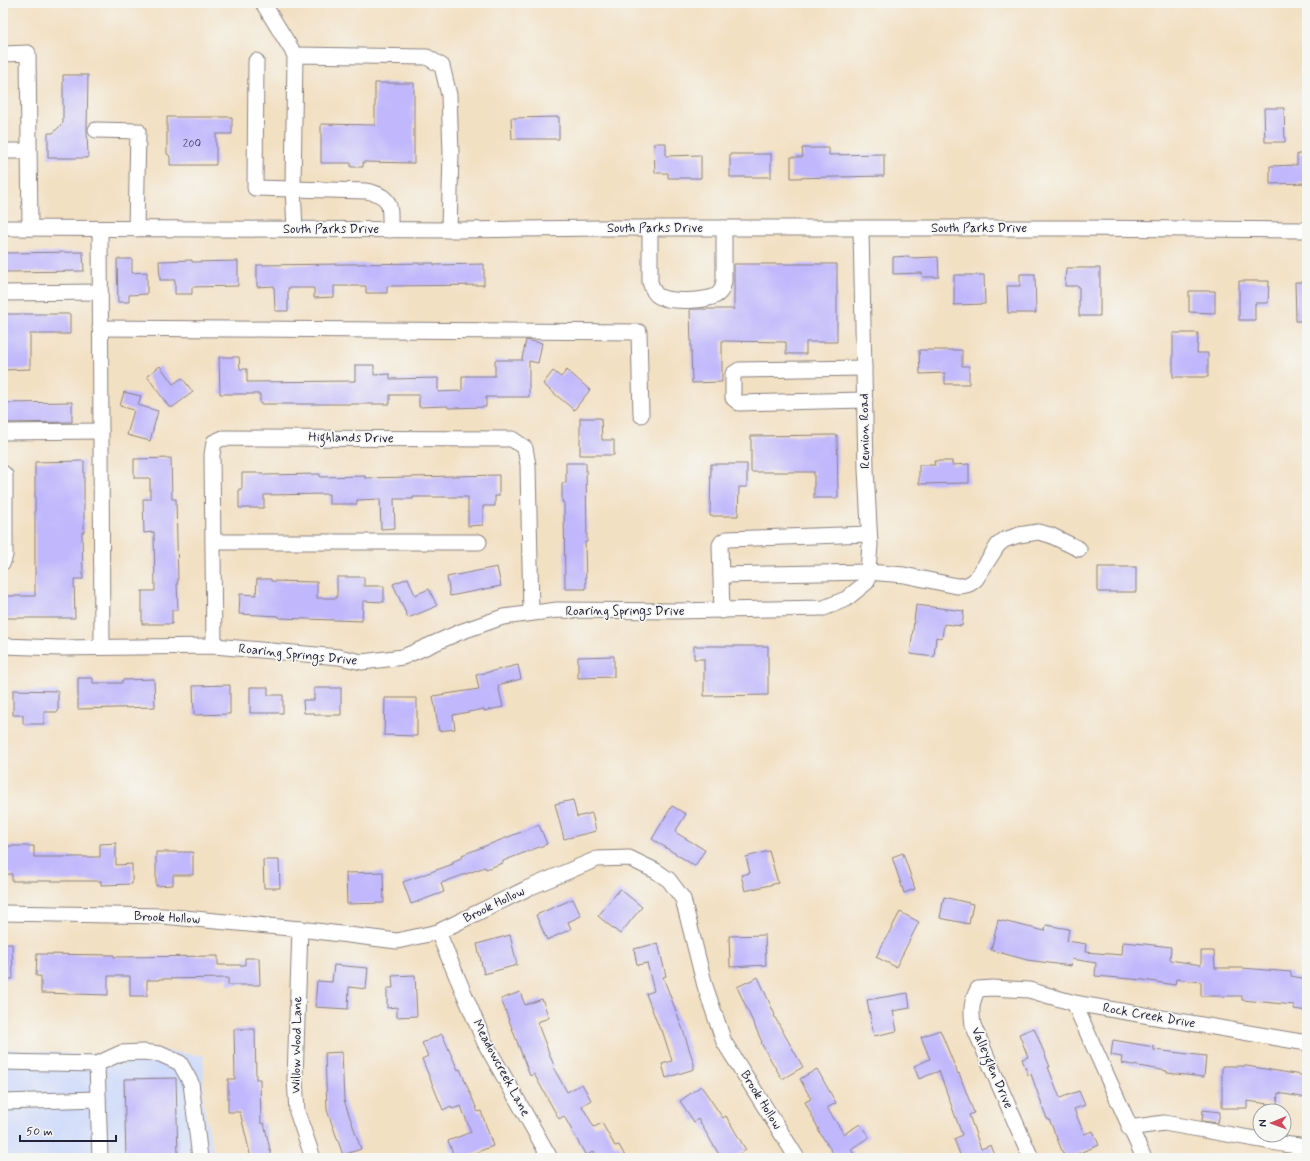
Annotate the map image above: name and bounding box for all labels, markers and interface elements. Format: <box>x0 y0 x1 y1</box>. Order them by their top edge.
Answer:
house number: 200 <box>183 137 201 151</box>
street label: South Parks Drive <box>607 220 703 237</box>
street label: South Parks Drive <box>931 220 1027 237</box>
street label: South Parks Drive <box>283 221 379 238</box>
street label: Reunion Road <box>856 393 874 469</box>
street label: Highlands Drive <box>308 429 394 449</box>
street label: Roaring Springs Drive <box>565 603 685 621</box>
street label: Roaring Springs Drive <box>238 640 358 671</box>
street label: Brook Hollow <box>461 883 528 927</box>
street label: Brook Hollow <box>134 908 201 928</box>
street label: Willow Wood Lane <box>288 996 306 1094</box>
street label: Rock Creek Drive <box>1101 999 1197 1033</box>
street label: Meadowcreek Lane <box>468 1017 534 1119</box>
street label: Valleyglen Drive <box>965 1025 1017 1112</box>
street label: Brook Hollow <box>736 1067 786 1133</box>
north arrow <box>1252 1103 1292 1143</box>
scale bar <box>20 1117 116 1143</box>
text: N <box>1256 1119 1270 1127</box>
text: 50 m <box>26 1124 53 1140</box>

